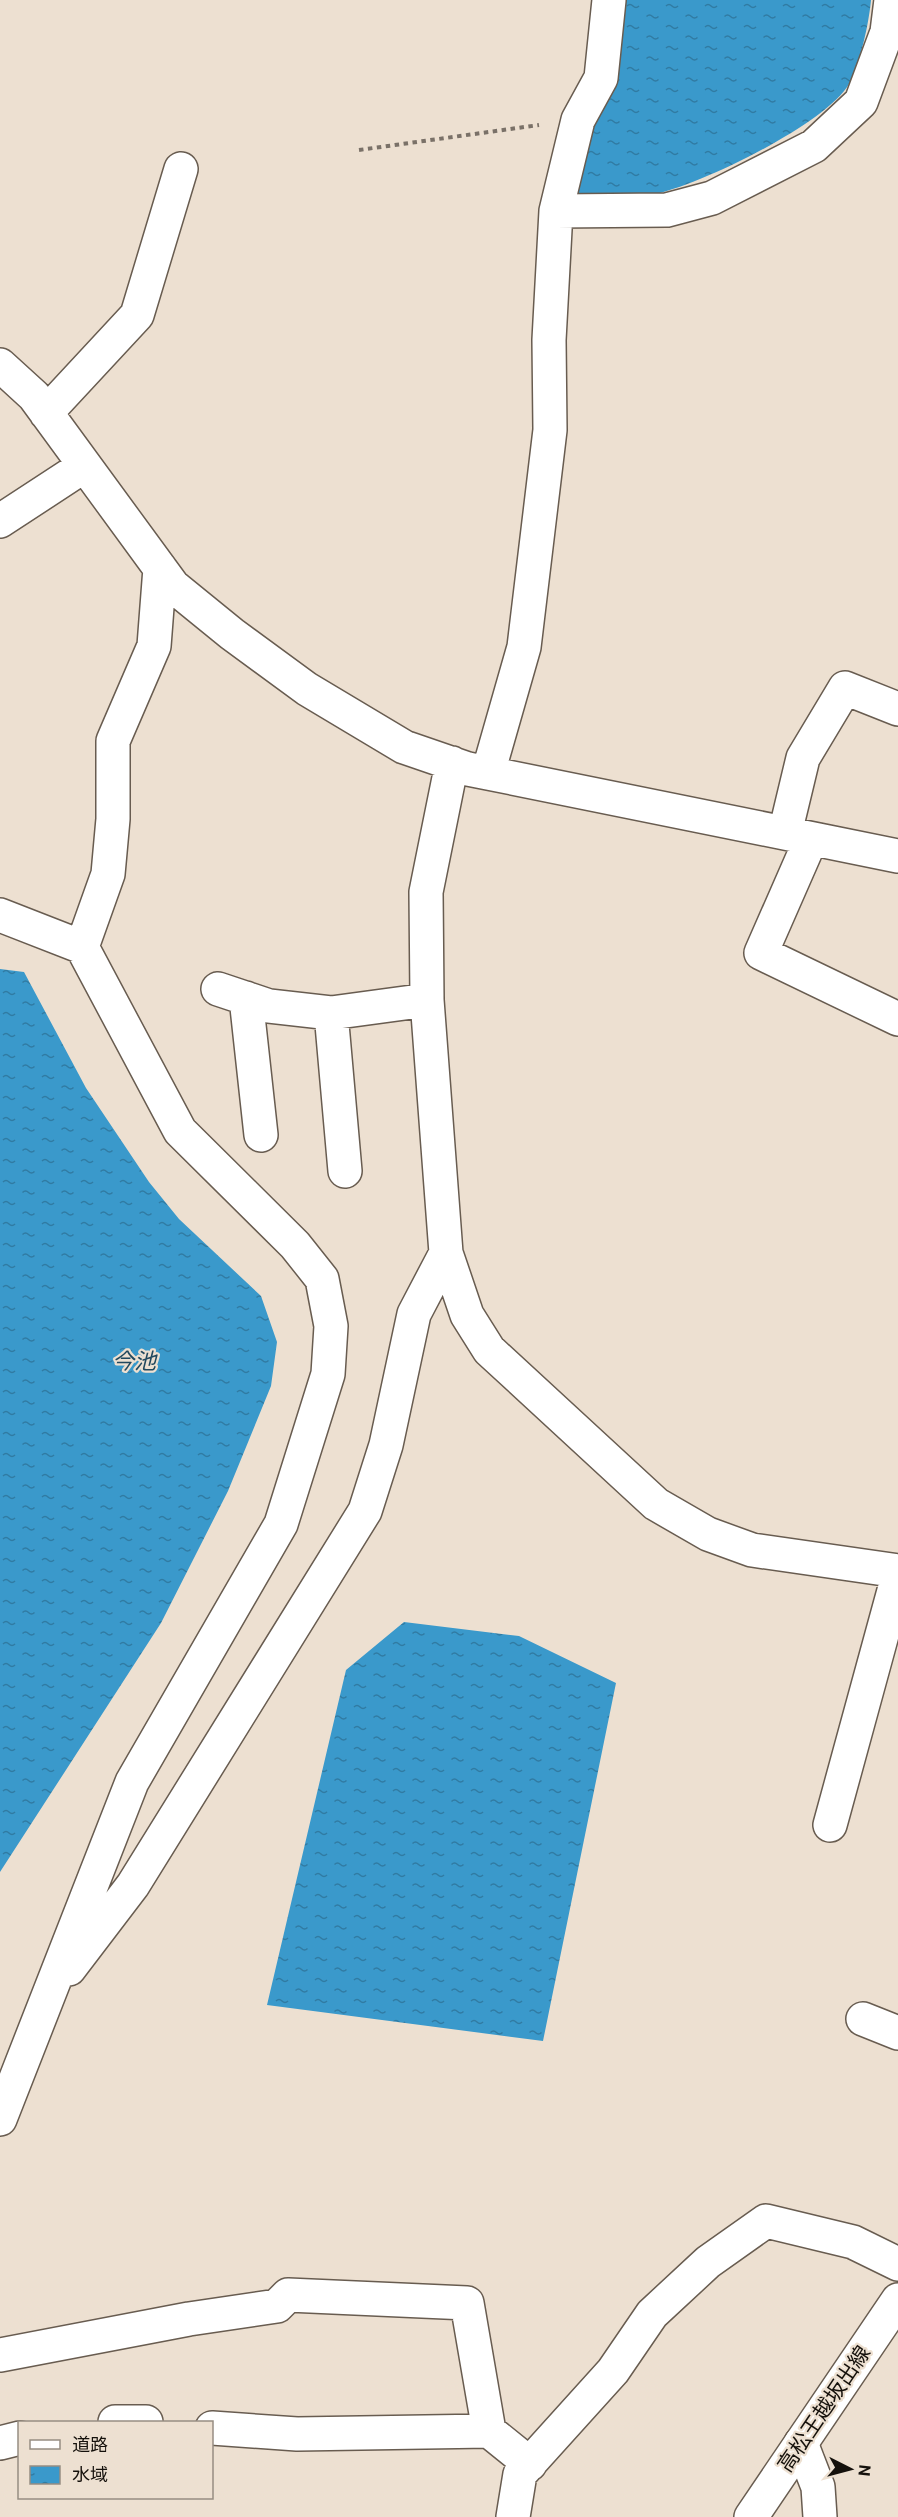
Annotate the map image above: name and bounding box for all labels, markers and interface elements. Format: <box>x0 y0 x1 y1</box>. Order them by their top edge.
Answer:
water label: 今池 <box>112 1349 158 1374</box>
street label: 高松王越坂出線 <box>773 2341 875 2477</box>
legend <box>18 2421 213 2499</box>
text: 道路 <box>72 2434 108 2455</box>
north arrow <box>820 2439 880 2499</box>
text: 水域 <box>72 2464 108 2485</box>
text: N <box>854 2464 874 2477</box>

